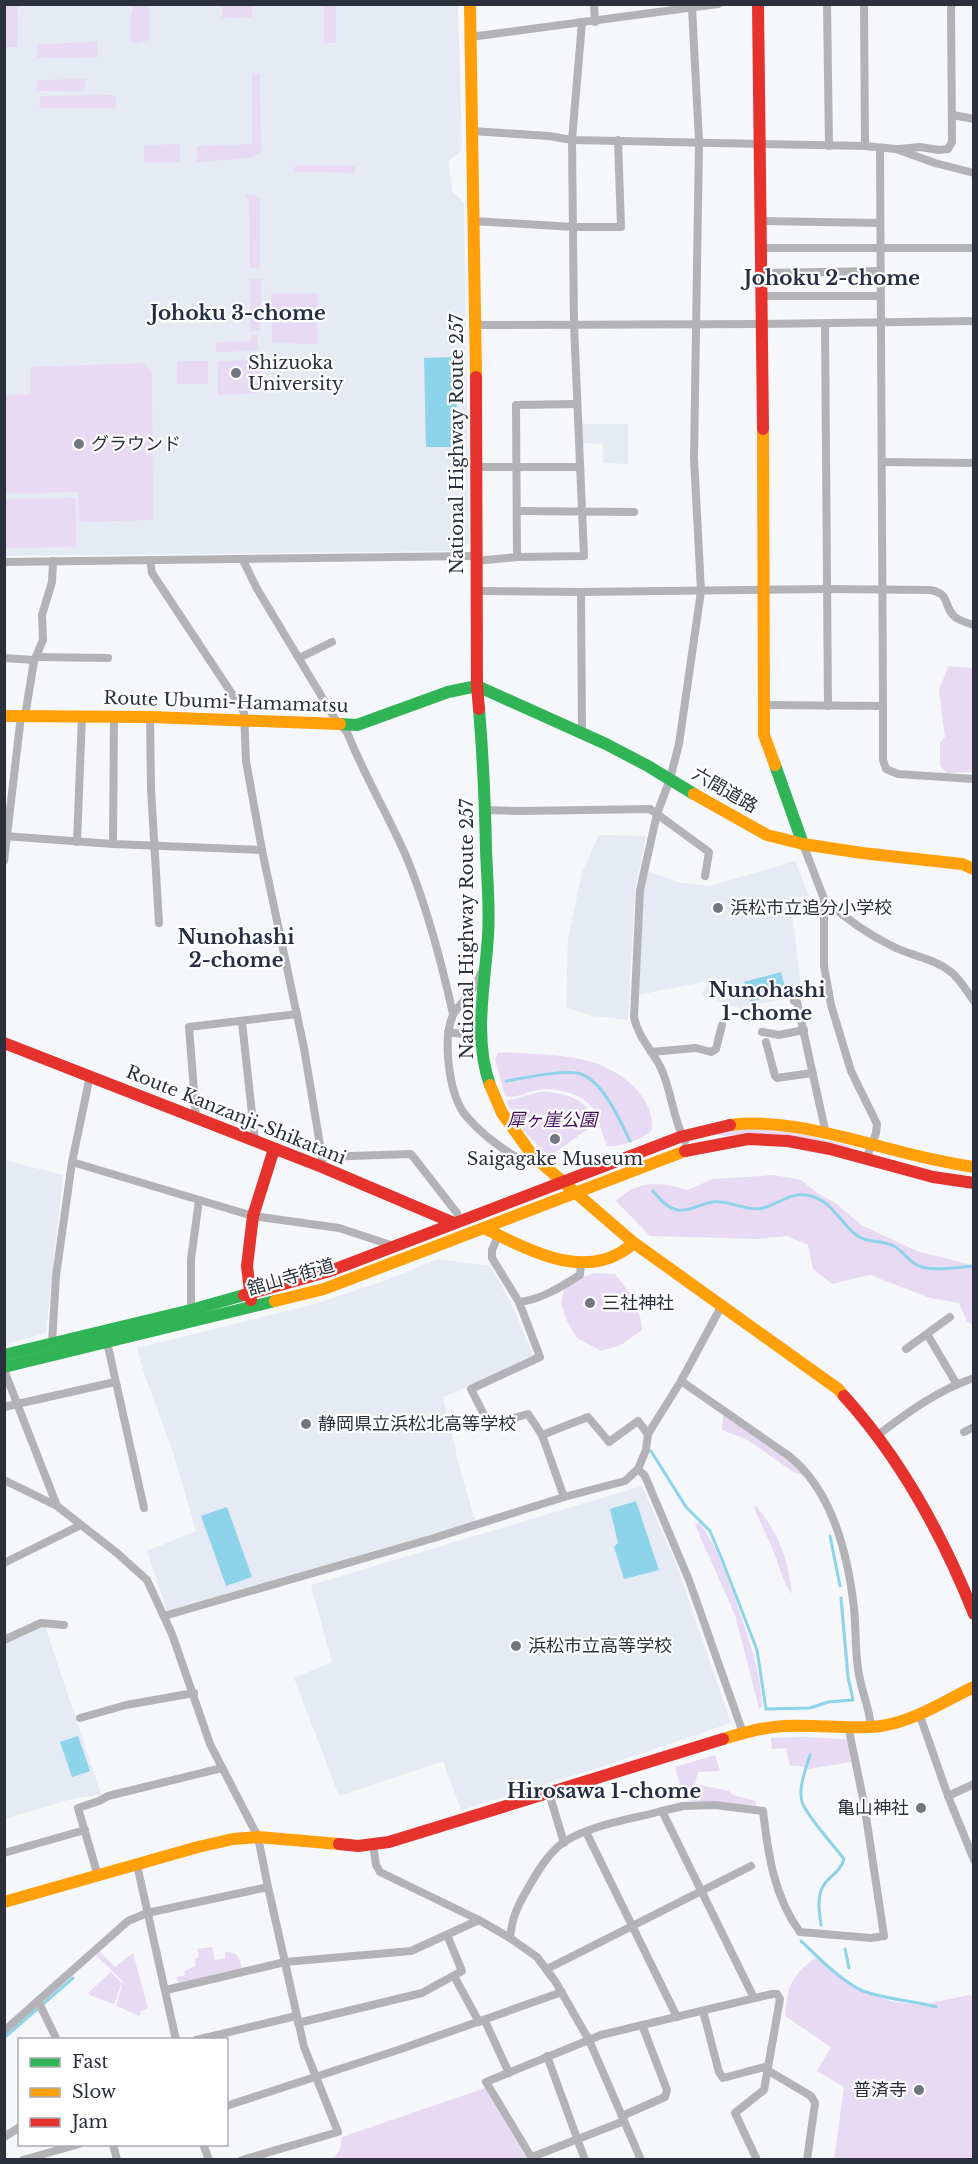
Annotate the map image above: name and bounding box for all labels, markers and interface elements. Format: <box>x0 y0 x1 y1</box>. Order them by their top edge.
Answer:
district label: Johoku 2-chome <box>740 266 920 290</box>
district label: Johoku 3-chome <box>146 301 326 325</box>
street label: National Highway Route 257 <box>446 313 468 574</box>
place label: Shizuoka University <box>248 352 344 395</box>
marker: Shizuoka University <box>229 366 243 380</box>
place label: グラウンド <box>91 433 181 455</box>
marker: グラウンド <box>72 437 86 451</box>
street label: Route Ubumi-Hamamatsu <box>103 687 349 717</box>
street label: 六間道路 <box>688 762 762 818</box>
street label: National Highway Route 257 <box>456 798 478 1059</box>
place label: 浜松市立追分小学校 <box>730 897 892 919</box>
marker: 浜松市立追分小学校 <box>711 901 725 915</box>
district label: Nunohashi 2-chome <box>178 925 294 972</box>
district label: Nunohashi 1-chome <box>709 978 825 1025</box>
street label: Route Kanzanji-Shikatani <box>123 1061 349 1169</box>
park label: 犀ヶ崖公園 <box>507 1109 600 1131</box>
marker: Saigagake Museum <box>548 1132 562 1146</box>
place label: Saigagake Museum <box>467 1148 643 1170</box>
street label: 舘山寺街道 <box>245 1254 337 1300</box>
place label: 三社神社 <box>602 1292 674 1314</box>
marker: 三社神社 <box>583 1296 597 1310</box>
place label: 静岡県立浜松北高等学校 <box>318 1413 516 1435</box>
marker: 静岡県立浜松北高等学校 <box>299 1417 313 1431</box>
place label: 浜松市立高等学校 <box>528 1635 672 1657</box>
marker: 浜松市立高等学校 <box>509 1639 523 1653</box>
district label: Hirosawa 1-chome <box>507 1779 701 1803</box>
place label: 亀山神社 <box>837 1797 909 1819</box>
marker: 亀山神社 <box>914 1801 928 1815</box>
legend <box>18 2038 228 2146</box>
text: Fast <box>72 2051 109 2073</box>
place label: 普済寺 <box>853 2079 907 2101</box>
text: Slow <box>72 2081 117 2103</box>
marker: 普済寺 <box>912 2083 926 2097</box>
text: Jam <box>70 2111 108 2133</box>

